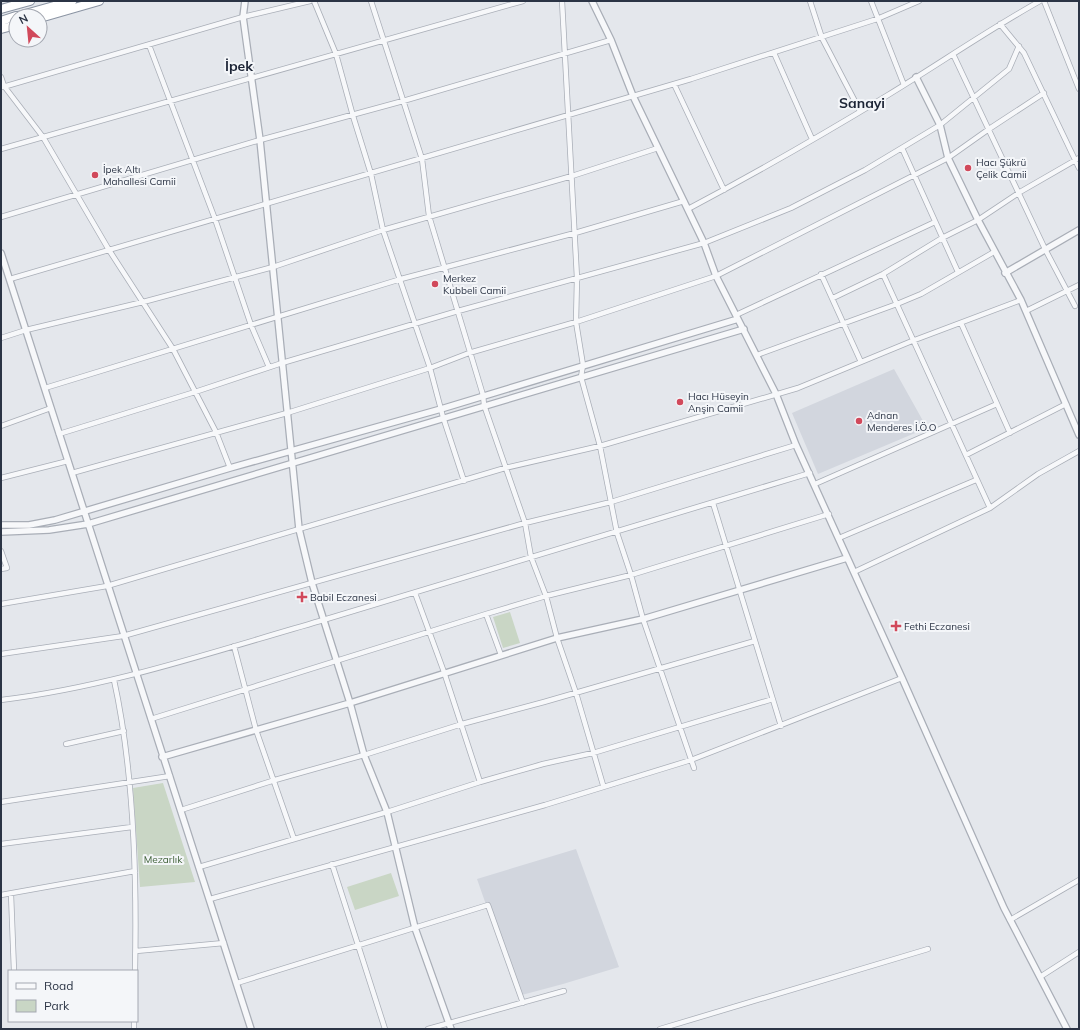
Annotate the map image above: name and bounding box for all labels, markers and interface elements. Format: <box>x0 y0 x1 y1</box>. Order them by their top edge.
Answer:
north arrow <box>8 8 48 48</box>
text: N <box>17 11 30 27</box>
district label: İpek <box>225 57 253 75</box>
district label: Sanayi <box>839 94 885 112</box>
place label: Hacı Şükrü Çelik Camii <box>976 156 1027 181</box>
place label: İpek Altı Mahallesi Camii <box>103 163 176 188</box>
marker: Hacı Şükrü Çelik Camii <box>963 163 973 173</box>
marker: İpek Altı Mahallesi Camii <box>90 170 100 180</box>
place label: Merkez Kubbeli Camii <box>443 272 506 297</box>
marker: Merkez Kubbeli Camii <box>430 279 440 289</box>
place label: Hacı Hüseyin Anşin Camii <box>688 390 749 415</box>
marker: Hacı Hüseyin Anşin Camii <box>675 397 685 407</box>
place label: Adnan Menderes İ.Ö.O <box>867 409 937 434</box>
marker: Adnan Menderes İ.Ö.O <box>854 416 864 426</box>
place label: Babil Eczanesi <box>310 591 377 604</box>
marker: Babil Eczanesi <box>297 592 307 602</box>
place label: Fethi Eczanesi <box>904 620 970 633</box>
marker: Fethi Eczanesi <box>891 621 901 631</box>
park label: Mezarlık <box>144 853 183 866</box>
legend <box>8 970 138 1022</box>
text: Road <box>44 978 73 993</box>
text: Park <box>44 998 70 1013</box>

